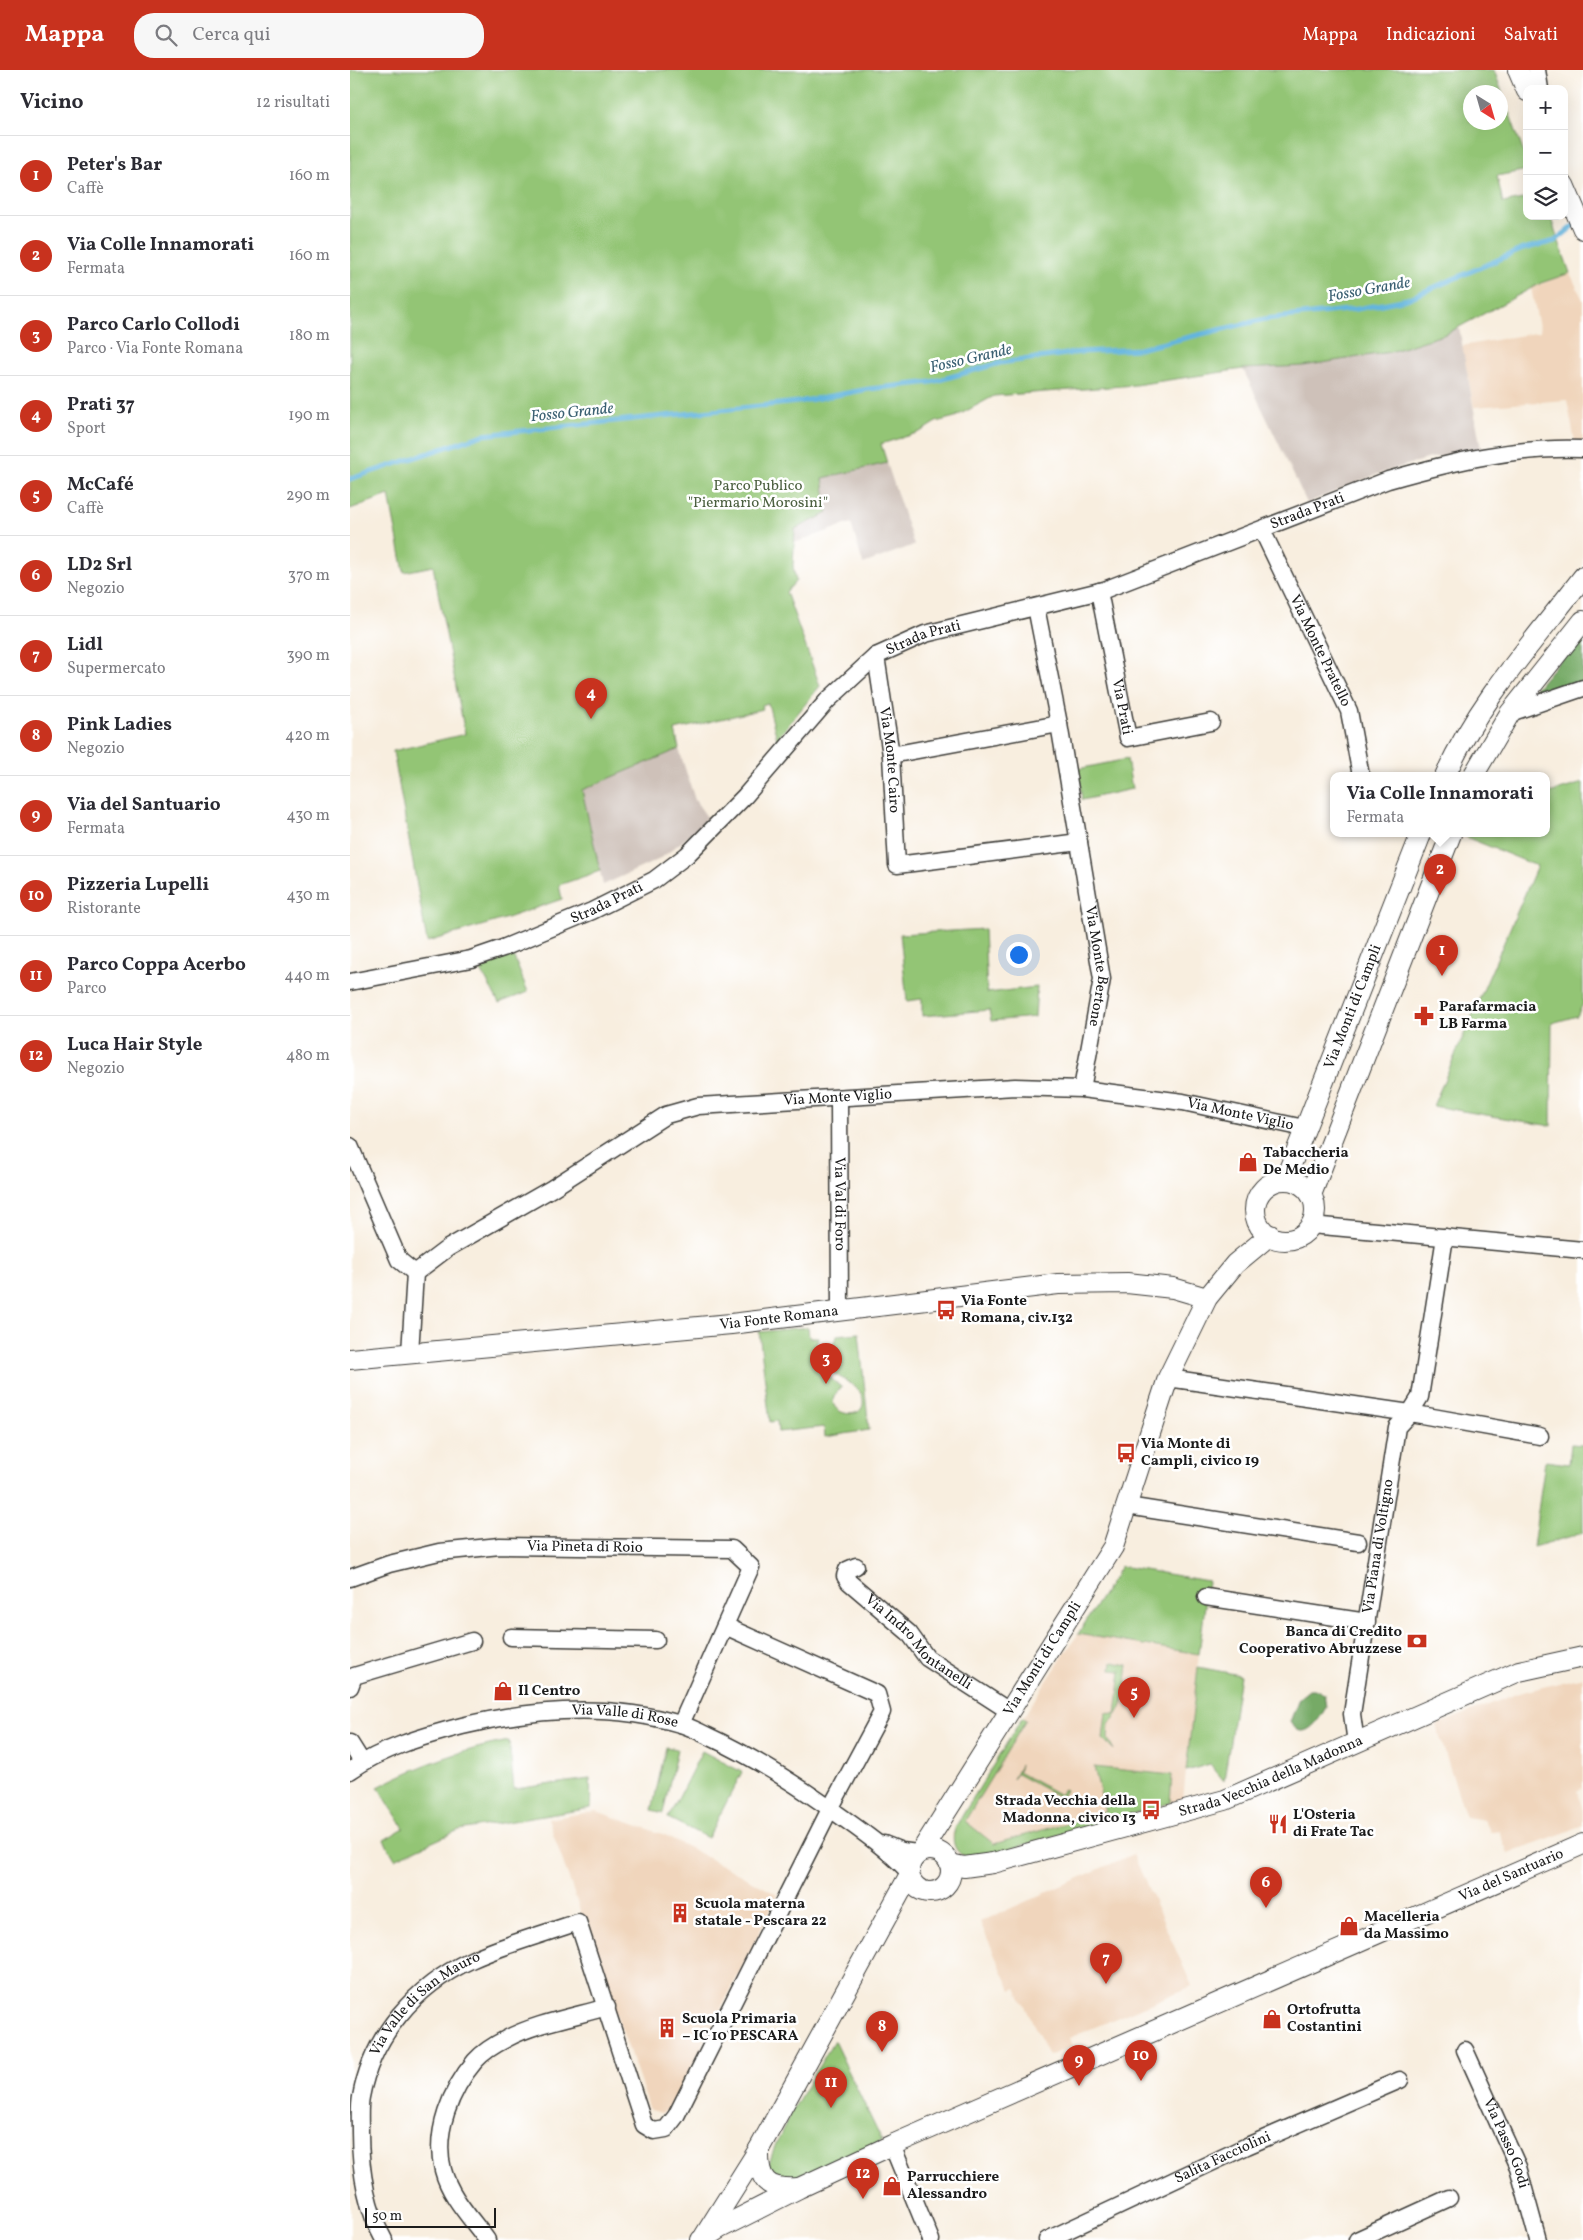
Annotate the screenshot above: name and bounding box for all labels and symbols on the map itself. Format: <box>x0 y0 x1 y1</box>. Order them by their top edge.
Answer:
north arrow <box>1463 85 1508 130</box>
water label: Fosso Grande <box>1326 272 1412 308</box>
water label: Fosso Grande <box>928 339 1014 379</box>
water label: Fosso Grande <box>529 398 615 428</box>
park label: Parco Publico "Piermario Morosini" <box>688 476 828 514</box>
street label: Strada Prati <box>1267 487 1348 535</box>
street label: Via Monte Pratello <box>1284 591 1356 710</box>
street label: Strada Prati <box>883 615 963 661</box>
street label: Via Prati <box>1106 677 1138 737</box>
pin: 4 <box>575 678 607 719</box>
street label: Via Monte Cairo <box>873 706 905 814</box>
pin: 2 <box>1424 854 1456 895</box>
street label: Strada Prati <box>567 877 647 929</box>
street label: Via Monte Bertone <box>1079 904 1113 1028</box>
pin: 1 <box>1426 935 1458 976</box>
your location <box>1006 942 1032 968</box>
street label: Via Monti di Campli <box>1319 942 1387 1072</box>
place label: Parafarmacia LB Farma <box>1439 997 1536 1035</box>
pharmacy icon: Parafarmacia LB Farma <box>1413 1005 1435 1027</box>
street label: Via Monte Viglio <box>783 1084 893 1111</box>
street label: Via Monte Viglio <box>1185 1093 1296 1136</box>
place label: Tabaccheria De Medio <box>1263 1143 1349 1181</box>
shop icon: Tabaccheria De Medio <box>1237 1151 1259 1173</box>
street label: Via Val di Foro <box>829 1157 850 1251</box>
place label: Via Fonte Romana, civ.132 <box>961 1291 1073 1329</box>
bus stop icon: Via Fonte Romana, civ.132 <box>935 1299 957 1321</box>
street label: Via Fonte Romana <box>719 1300 840 1336</box>
pin: 3 <box>810 1343 842 1384</box>
place label: Via Monte di Campli, civico 19 <box>1141 1434 1259 1472</box>
bus stop icon: Via Monte di Campli, civico 19 <box>1115 1442 1137 1464</box>
street label: Via Piana di Voltigno <box>1357 1478 1399 1615</box>
street label: Via Pineta di Roio <box>527 1536 643 1558</box>
street label: Via Indro Montanelli <box>860 1589 976 1695</box>
street label: Via Monti di Campli <box>998 1597 1087 1720</box>
place label: Banca di Credito Cooperativo Abruzzese <box>1239 1622 1402 1660</box>
bank icon: Banca di Credito Cooperativo Abruzzese <box>1406 1630 1428 1652</box>
pin: 5 <box>1118 1677 1150 1718</box>
shop icon: Il Centro <box>492 1680 514 1702</box>
place label: Il Centro <box>518 1681 581 1702</box>
street label: Via Valle di Rose <box>572 1700 681 1733</box>
street label: Strada Vecchia della Madonna <box>1176 1730 1366 1823</box>
place label: Strada Vecchia della Madonna, civico 13 <box>995 1791 1136 1829</box>
bus stop icon: Strada Vecchia della Madonna, civico 13 <box>1140 1799 1162 1821</box>
place label: L'Osteria di Frate Tac <box>1293 1805 1374 1843</box>
restaurant icon: L'Osteria di Frate Tac <box>1267 1813 1289 1835</box>
street label: Via del Santuario <box>1456 1843 1567 1907</box>
pin: 6 <box>1250 1867 1282 1908</box>
place label: Scuola materna statale - Pescara 22 <box>695 1894 827 1932</box>
building icon: Scuola materna statale - Pescara 22 <box>669 1902 691 1924</box>
place label: Macelleria da Massimo <box>1364 1907 1449 1945</box>
shop icon: Macelleria da Massimo <box>1338 1915 1360 1937</box>
pin: 7 <box>1090 1943 1122 1984</box>
street label: Via Valle di San Mauro <box>365 1947 484 2060</box>
place label: Ortofrutta Costantini <box>1287 2000 1362 2038</box>
shop icon: Ortofrutta Costantini <box>1261 2008 1283 2030</box>
place label: Scuola Primaria – IC 10 PESCARA <box>682 2009 799 2047</box>
pin: 8 <box>866 2011 898 2052</box>
building icon: Scuola Primaria – IC 10 PESCARA <box>656 2017 678 2039</box>
pin: 10 <box>1125 2040 1157 2081</box>
pin: 9 <box>1063 2045 1095 2086</box>
pin: 11 <box>815 2067 847 2108</box>
street label: Via Passo Godi <box>1478 2095 1534 2191</box>
street label: Salita Facciolini <box>1171 2126 1274 2189</box>
pin: 12 <box>847 2158 879 2199</box>
place label: Parrucchiere Alessandro <box>907 2167 1000 2205</box>
shop icon: Parrucchiere Alessandro <box>881 2175 903 2197</box>
scale bar <box>365 2205 496 2228</box>

